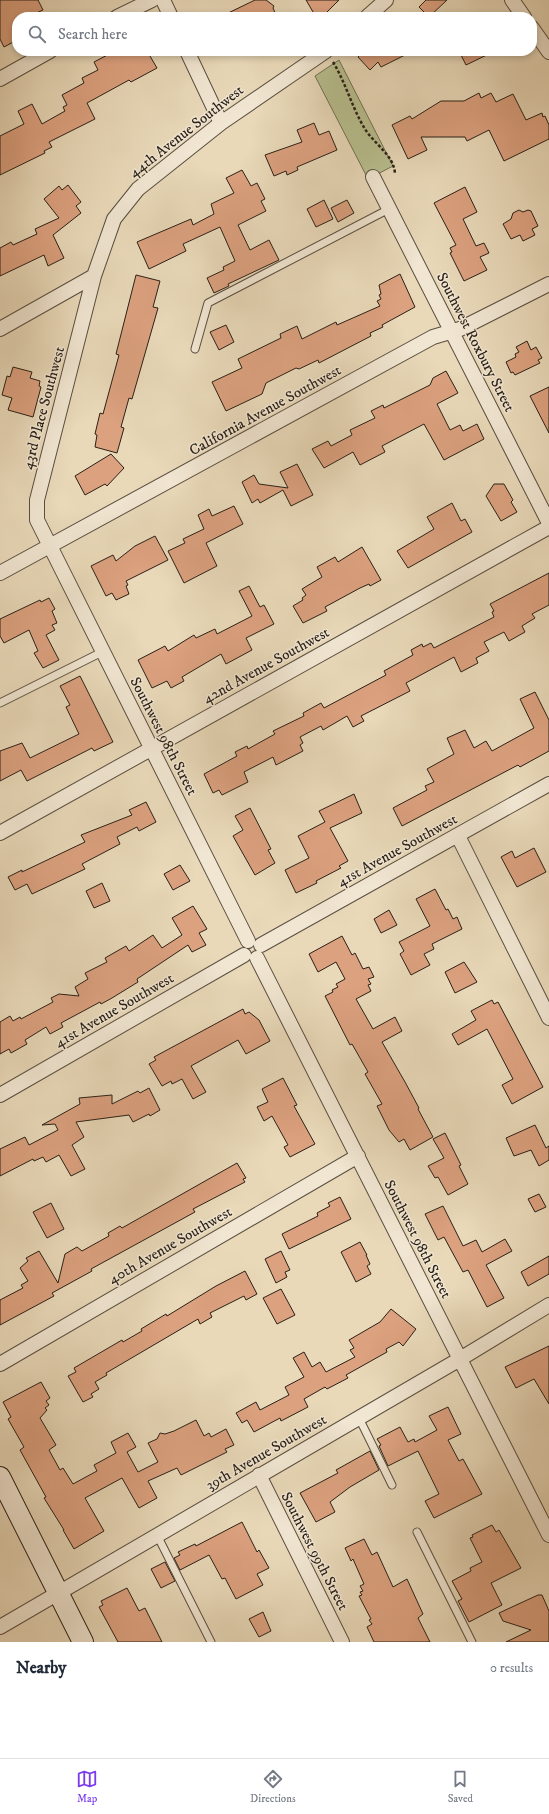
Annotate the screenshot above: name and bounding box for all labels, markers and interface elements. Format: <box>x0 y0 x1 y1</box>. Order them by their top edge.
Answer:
search box <box>12 12 537 56</box>
icon: search <box>26 23 48 45</box>
text: Search here <box>58 25 127 44</box>
street label: 44th Avenue Southwest <box>125 81 248 182</box>
street label: Southwest Roxbury Street <box>432 269 519 415</box>
street label: 43rd Place Southwest <box>18 344 69 472</box>
street label: California Avenue Southwest <box>186 361 345 460</box>
street label: 42nd Avenue Southwest <box>200 623 333 708</box>
street label: Southwest 98th Street <box>126 674 202 799</box>
street label: 41st Avenue Southwest <box>334 809 461 891</box>
street label: 41st Avenue Southwest <box>51 969 177 1052</box>
street label: Southwest 98th Street <box>380 1177 456 1302</box>
street label: 40th Avenue Southwest <box>105 1202 236 1289</box>
street label: 39th Avenue Southwest <box>203 1410 330 1495</box>
street label: Southwest 99th Street <box>277 1489 353 1614</box>
text: Nearby <box>16 1657 66 1679</box>
text: 0 results <box>490 1660 533 1676</box>
tab: Map <box>76 1768 98 1806</box>
tab: Directions <box>250 1768 296 1806</box>
tab: Saved <box>448 1768 473 1806</box>

